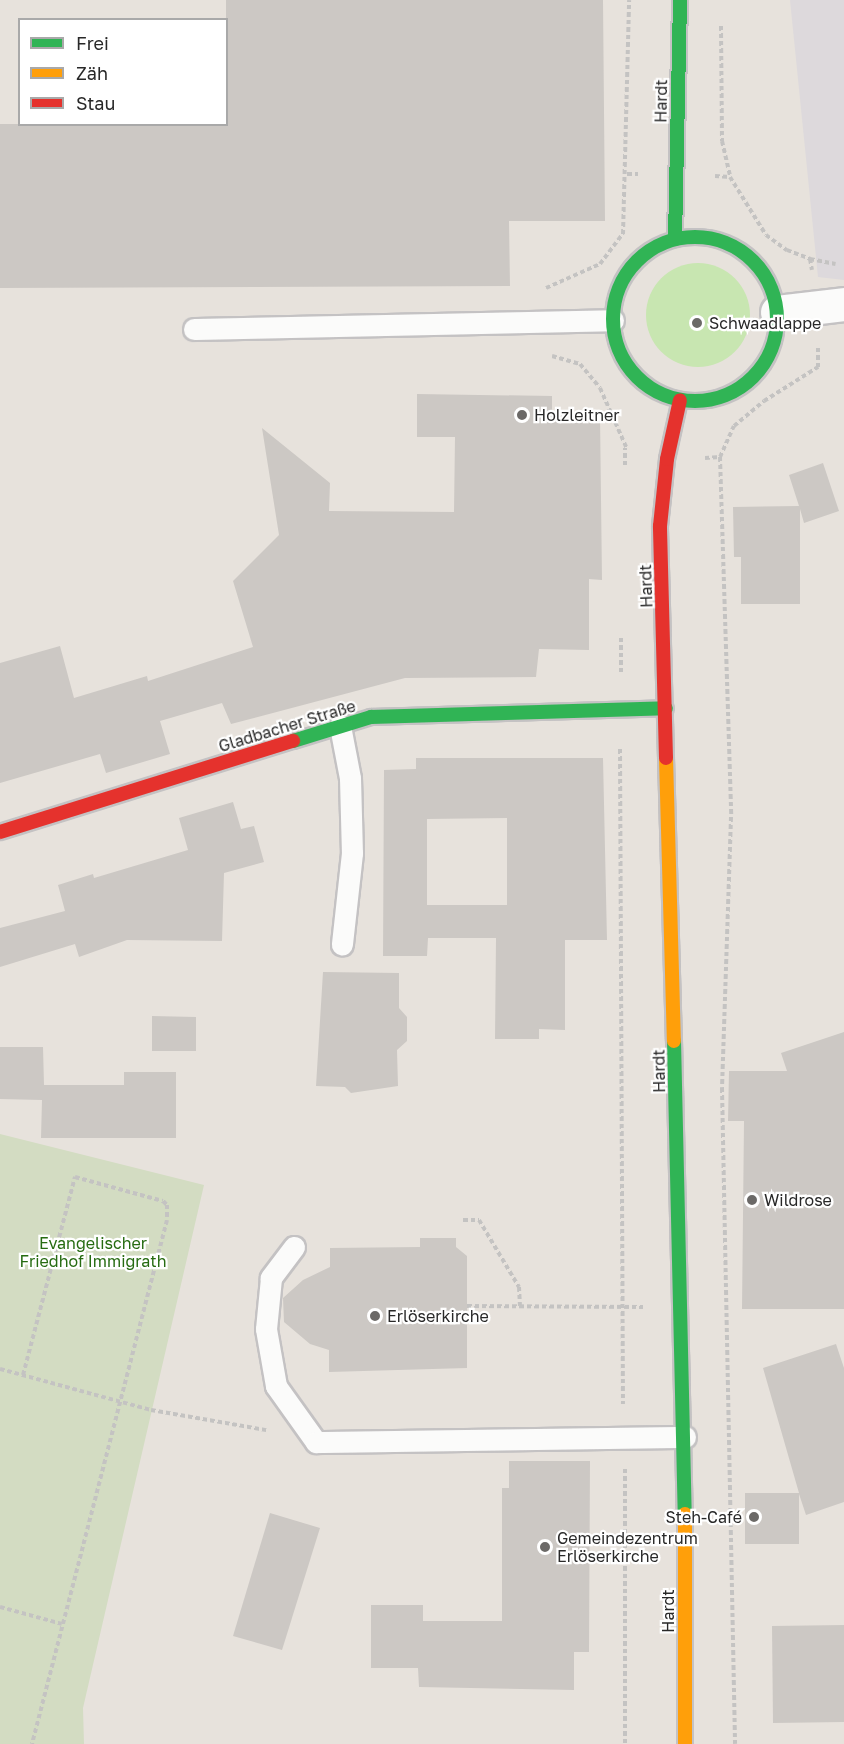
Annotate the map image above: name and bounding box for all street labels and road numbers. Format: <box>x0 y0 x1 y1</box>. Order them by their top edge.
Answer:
street label: Hardt <box>651 79 671 123</box>
street label: Hardt <box>636 564 656 608</box>
street label: Gladbacher Straße <box>216 696 358 756</box>
street label: Hardt <box>649 1049 669 1093</box>
street label: Hardt <box>658 1589 678 1633</box>

